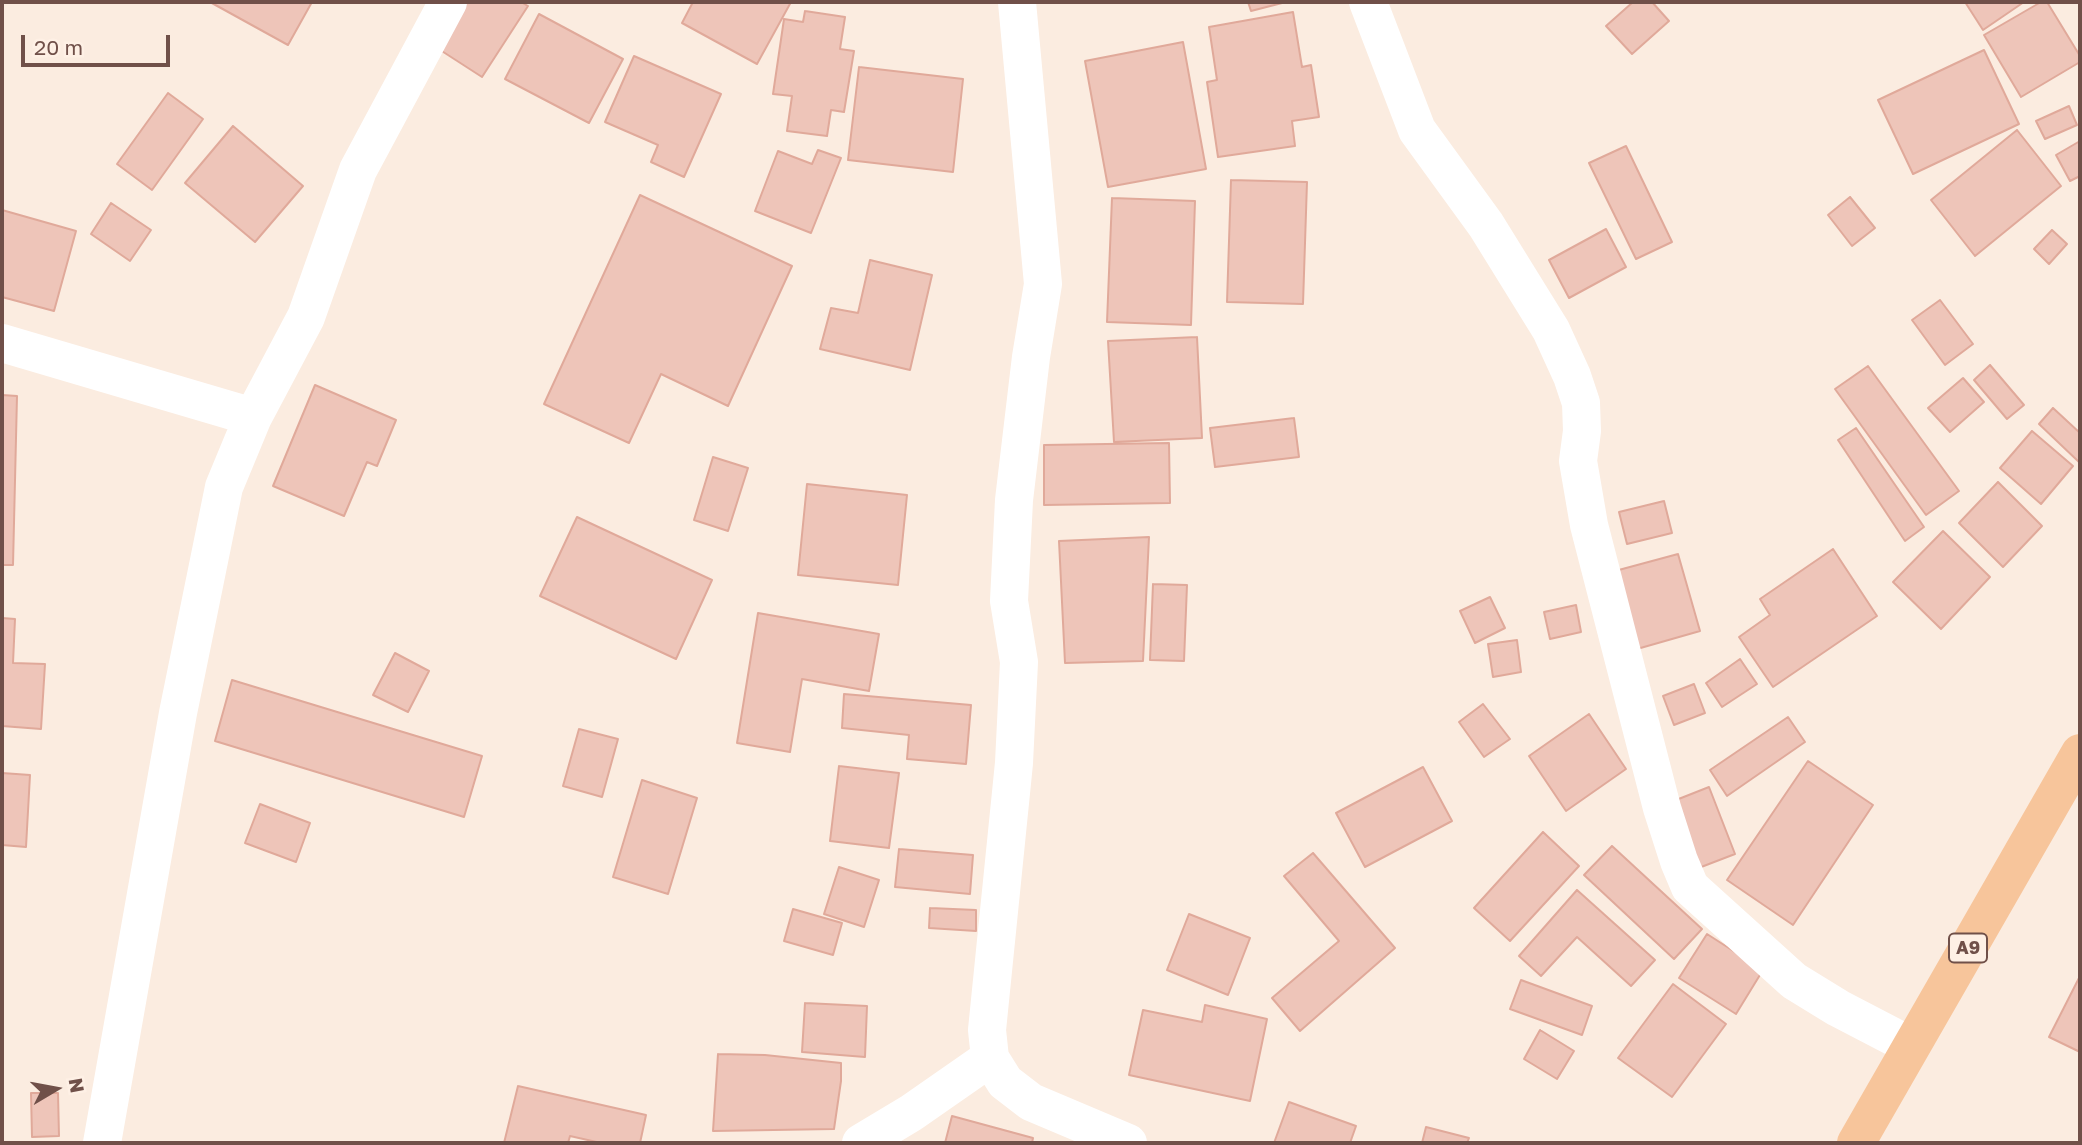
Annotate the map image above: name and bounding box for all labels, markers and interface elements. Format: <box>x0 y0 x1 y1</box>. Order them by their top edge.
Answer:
scale bar <box>24 21 173 65</box>
text: 20 m <box>34 34 83 60</box>
road number: A9 <box>1949 933 1987 962</box>
north arrow <box>21 1054 91 1124</box>
text: N <box>65 1076 90 1094</box>

